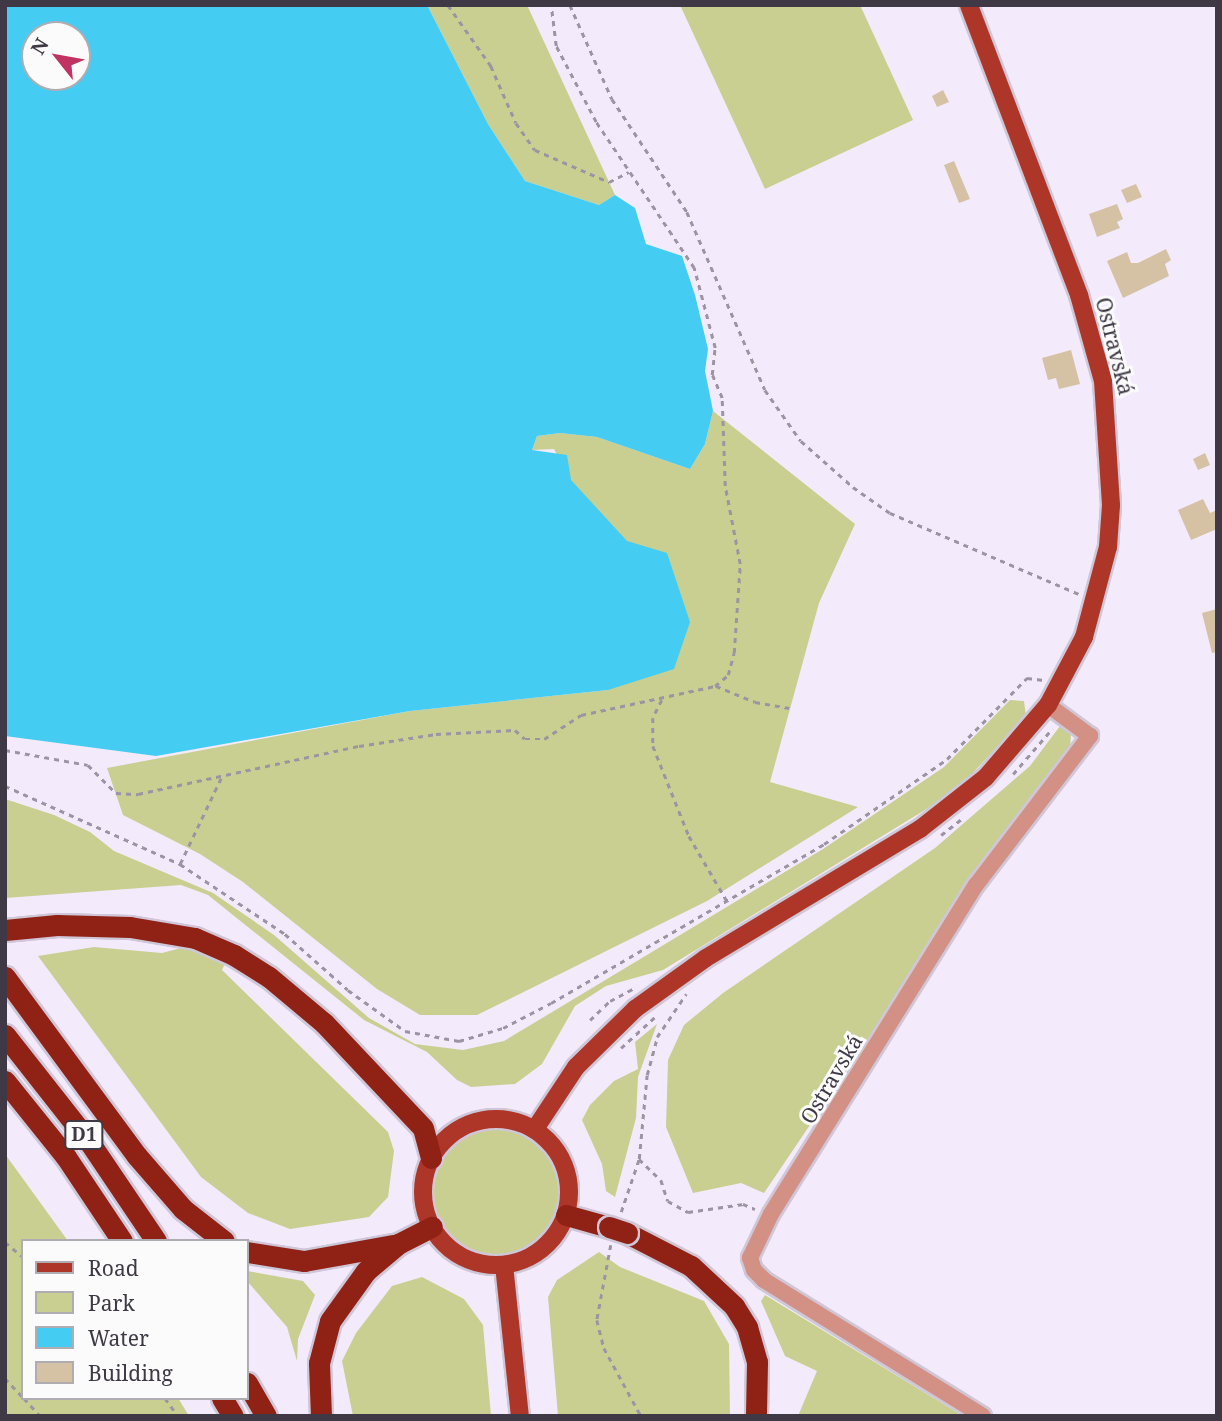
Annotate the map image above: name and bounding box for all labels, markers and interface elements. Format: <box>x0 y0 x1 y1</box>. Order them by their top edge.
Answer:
north arrow <box>21 21 91 91</box>
text: N <box>25 33 55 59</box>
street label: Ostravská <box>1091 295 1139 397</box>
street label: Ostravská <box>795 1030 867 1128</box>
road number: D1 <box>63 1120 105 1150</box>
legend <box>21 1239 248 1400</box>
text: Road <box>88 1254 139 1282</box>
text: Park <box>88 1289 135 1317</box>
text: Water <box>88 1324 149 1352</box>
text: Building <box>88 1359 173 1387</box>

